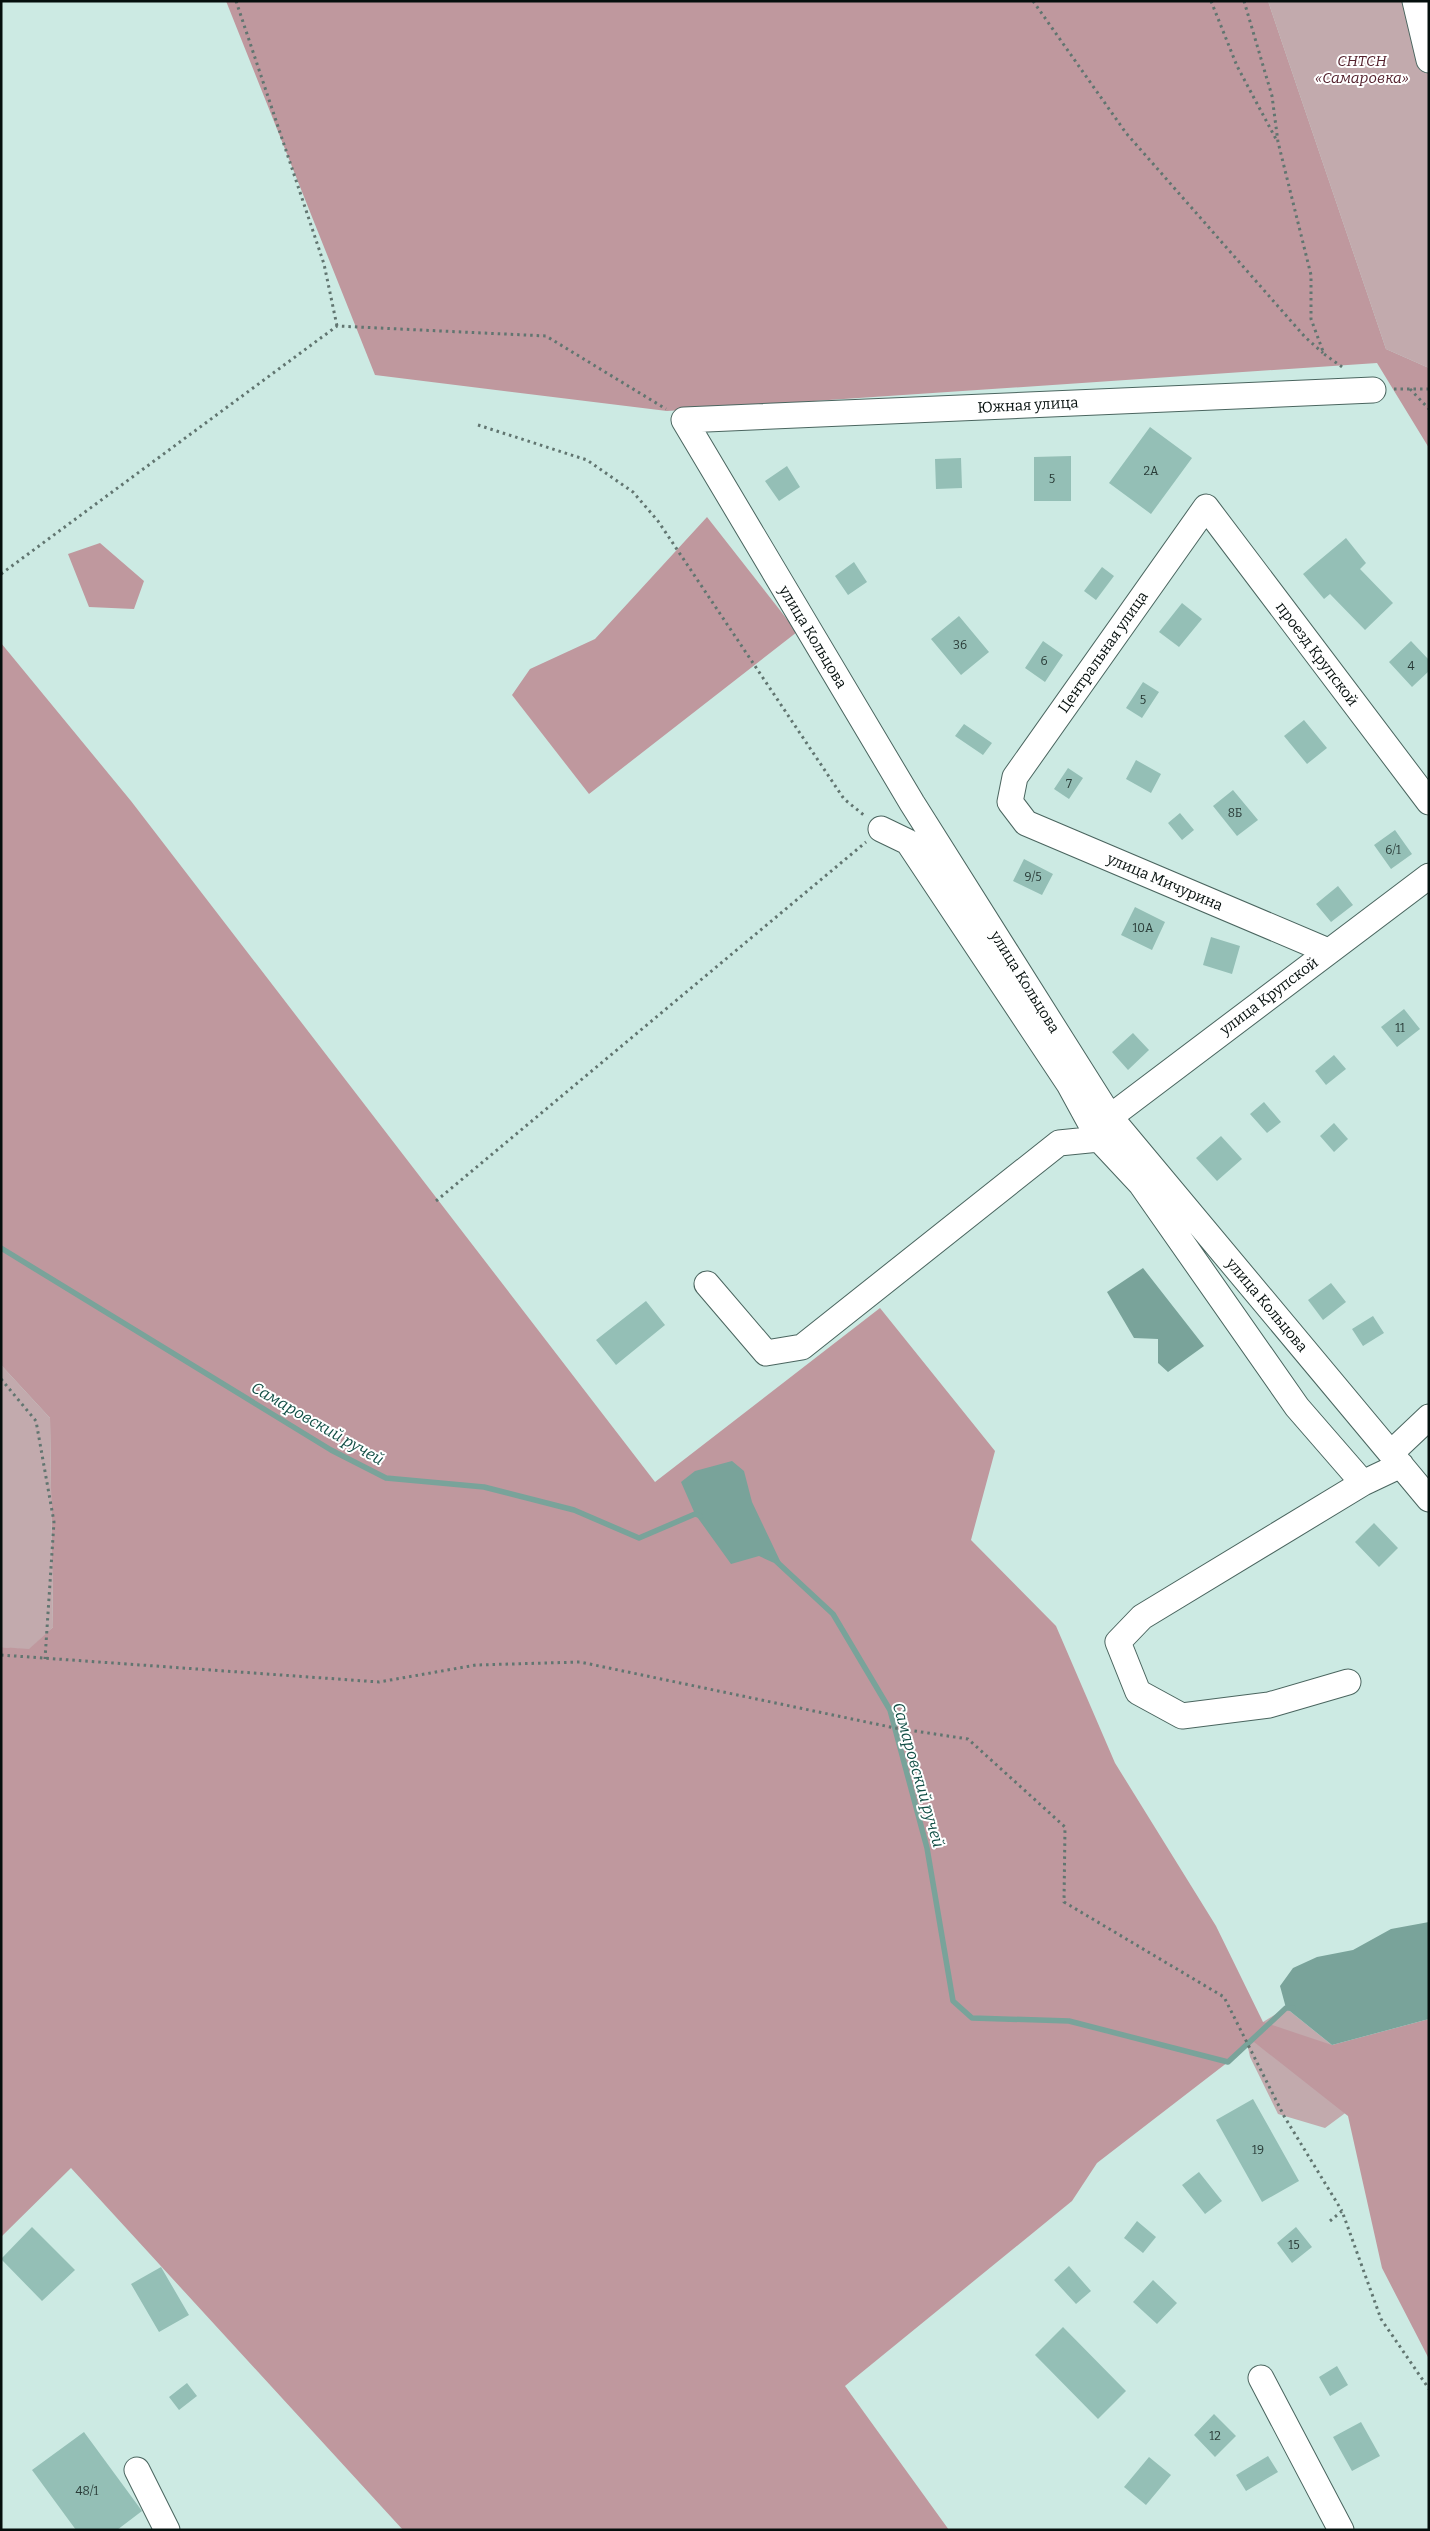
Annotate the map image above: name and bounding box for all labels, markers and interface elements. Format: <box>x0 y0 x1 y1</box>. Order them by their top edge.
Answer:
park label: СНТСН «Самаровка» <box>1315 52 1409 87</box>
street label: Южная улица <box>977 393 1079 417</box>
house number: 2А <box>1143 464 1159 478</box>
house number: 5 <box>1049 472 1055 486</box>
street label: улица Кольцова <box>775 581 851 692</box>
street label: Центральная улица <box>1054 588 1152 716</box>
street label: проезд Крупской <box>1272 598 1362 710</box>
house number: 36 <box>953 638 967 652</box>
house number: 6 <box>1040 654 1048 668</box>
house number: 4 <box>1407 659 1415 673</box>
house number: 5 <box>1140 693 1146 707</box>
house number: 7 <box>1066 777 1072 791</box>
house number: 8Б <box>1228 806 1242 820</box>
house number: 6/1 <box>1385 843 1401 857</box>
street label: улица Мичурина <box>1103 849 1226 915</box>
house number: 9/5 <box>1024 870 1042 884</box>
house number: 10А <box>1132 921 1154 935</box>
street label: улица Кольцова <box>986 927 1064 1036</box>
street label: улица Крупской <box>1216 953 1322 1039</box>
house number: 11 <box>1395 1021 1405 1035</box>
street label: улица Кольцова <box>1222 1254 1311 1356</box>
water label: Самаровский ручей <box>248 1378 387 1469</box>
water label: Самаровский ручей <box>889 1700 948 1850</box>
house number: 19 <box>1252 2143 1264 2157</box>
house number: 15 <box>1288 2238 1300 2252</box>
house number: 12 <box>1209 2429 1221 2443</box>
house number: 48/1 <box>76 2484 99 2498</box>

